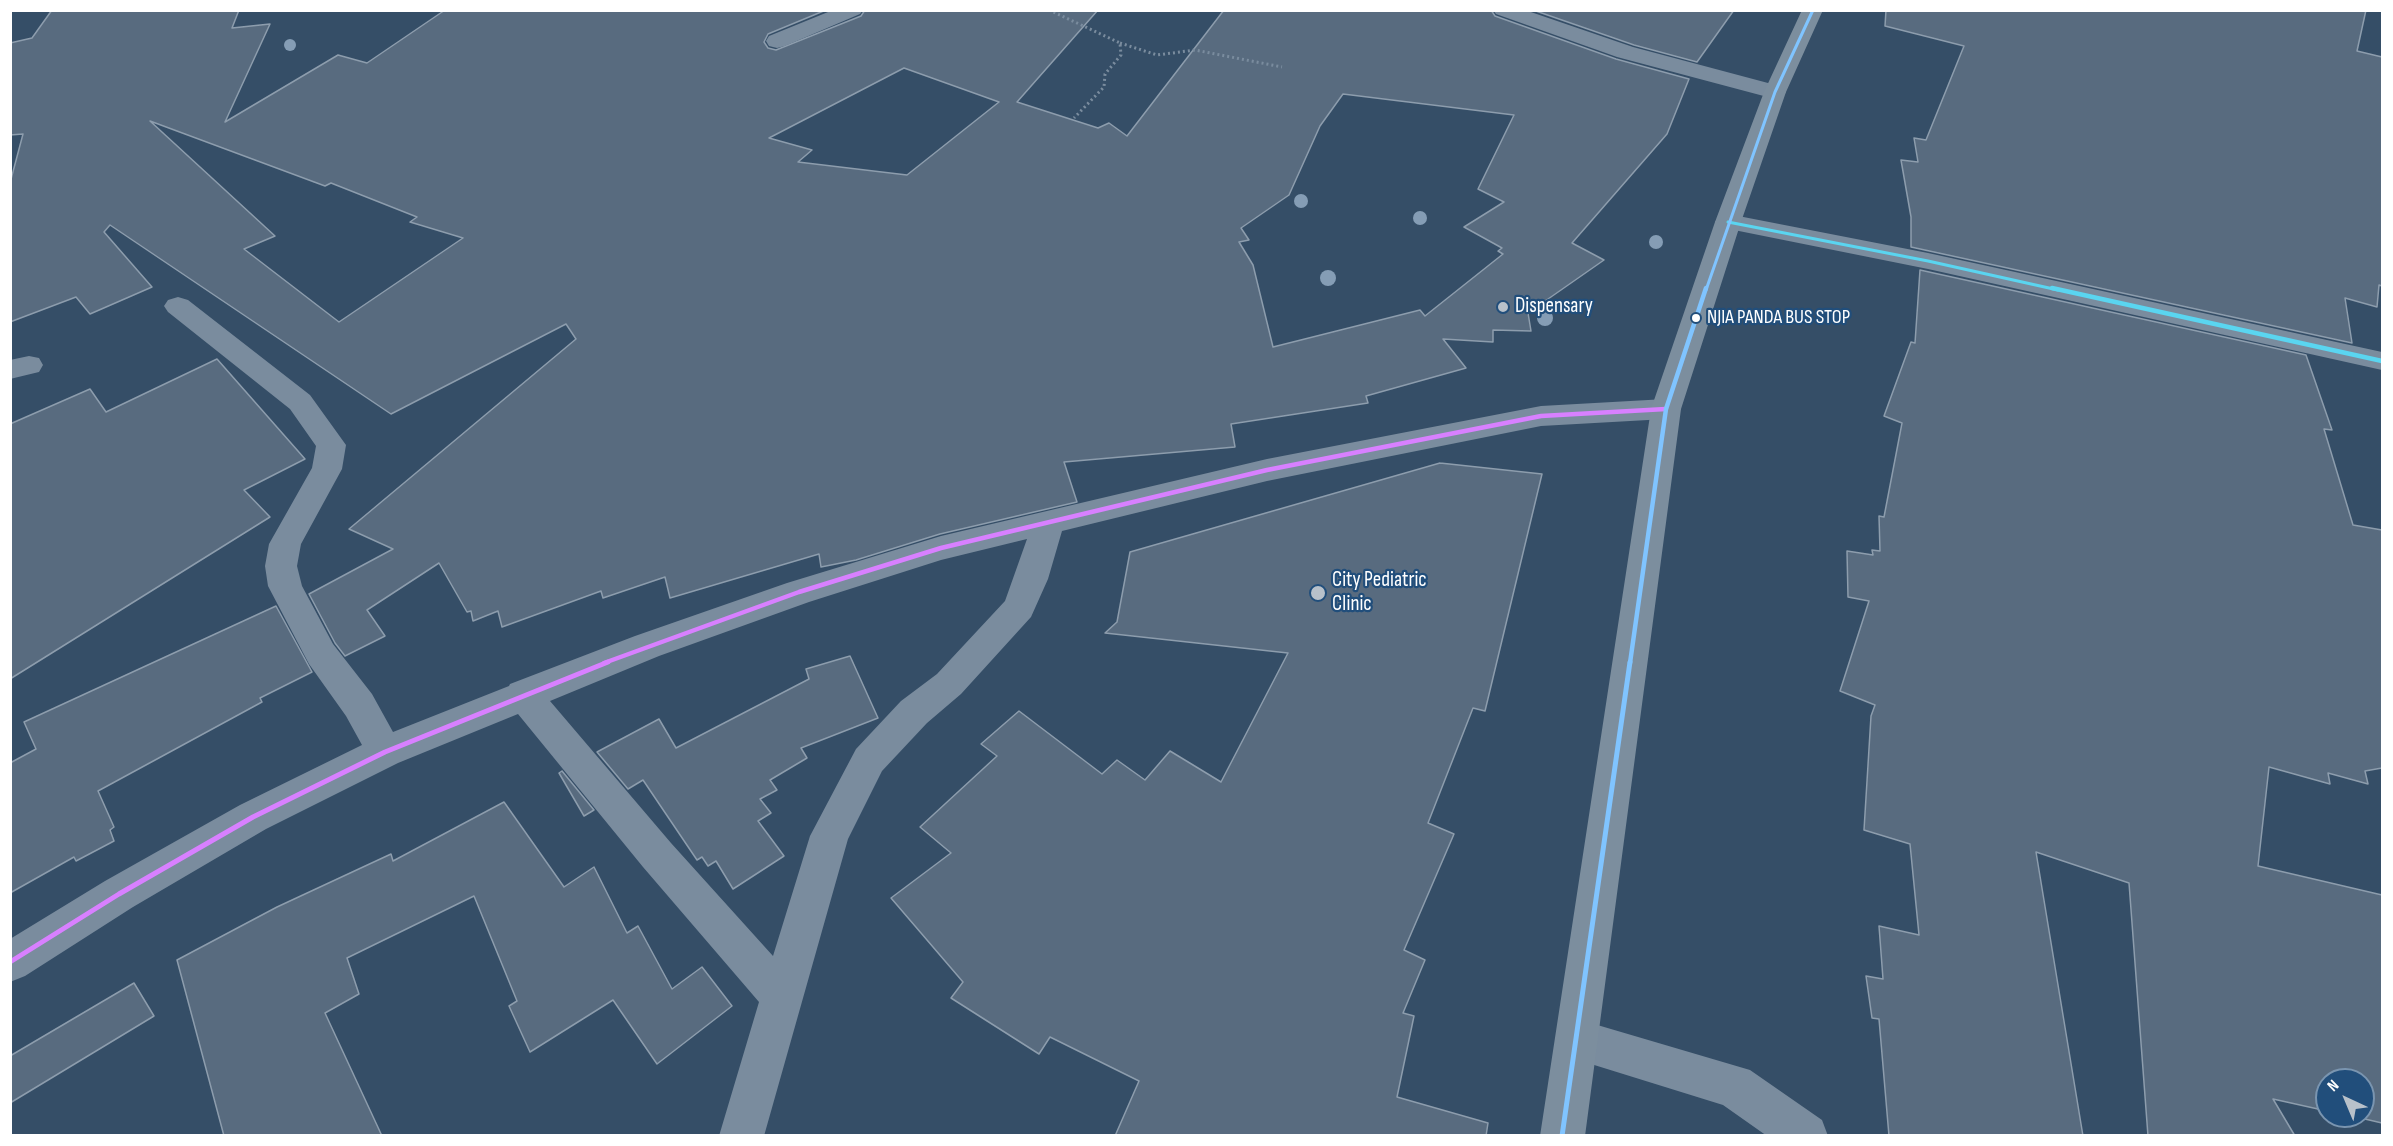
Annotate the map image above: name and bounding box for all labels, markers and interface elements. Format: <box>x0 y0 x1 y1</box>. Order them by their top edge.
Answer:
place label: Dispensary <box>1515 294 1593 320</box>
marker: Dispensary <box>1496 300 1510 314</box>
place label: NJIA PANDA BUS STOP <box>1707 306 1850 330</box>
marker: NJIA PANDA BUS STOP <box>1690 312 1702 324</box>
place label: City Pediatric Clinic <box>1332 568 1427 618</box>
marker: City Pediatric Clinic <box>1309 584 1327 602</box>
north arrow <box>2315 1068 2375 1128</box>
text: N <box>2324 1076 2343 1096</box>

